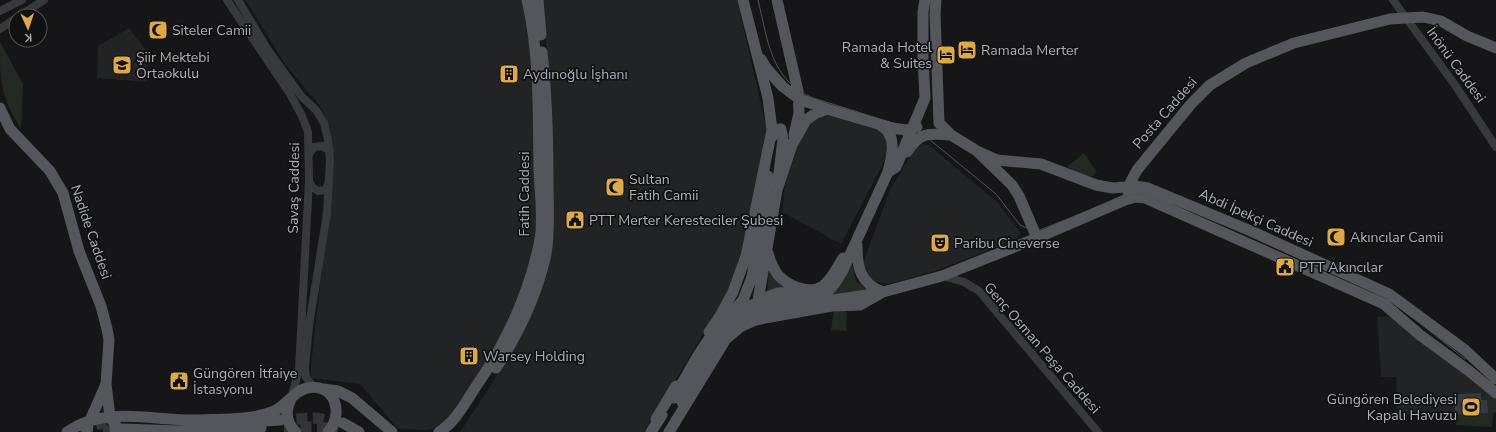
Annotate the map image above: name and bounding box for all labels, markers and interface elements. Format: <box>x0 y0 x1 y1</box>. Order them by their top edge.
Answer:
north arrow <box>8 8 48 48</box>
mosque icon: Siteler Camii <box>147 19 169 41</box>
place label: Siteler Camii <box>172 21 251 40</box>
street label: İnönü Caddesi <box>1422 23 1490 107</box>
text: K <box>24 30 33 45</box>
place label: Ramada Hotel & Suites <box>842 38 933 73</box>
hotel icon: Ramada Merter <box>956 39 978 61</box>
place label: Ramada Merter <box>981 41 1078 60</box>
hotel icon: Ramada Hotel & Suites <box>935 44 957 66</box>
place label: Şiir Mektebi Ortaokulu <box>136 48 210 83</box>
school or university icon: Şiir Mektebi Ortaokulu <box>111 54 133 76</box>
building icon: Aydınoğlu İşhanı <box>498 63 520 85</box>
place label: Aydınoğlu İşhanı <box>523 65 628 84</box>
street label: Posta Caddesi <box>1129 73 1201 153</box>
street label: Savaş Caddesi <box>284 142 304 234</box>
street label: Fatih Caddesi <box>515 152 534 236</box>
place label: Sultan Fatih Camii <box>629 170 699 205</box>
mosque icon: Sultan Fatih Camii <box>604 176 626 198</box>
street label: Nadide Caddesi <box>66 182 116 282</box>
street label: Abdi İpekçi Caddesi <box>1196 184 1316 252</box>
public building icon: PTT Merter Keresteciler Şubesi <box>564 209 586 231</box>
place label: PTT Merter Keresteciler Şubesi <box>589 211 783 230</box>
mosque icon: Akıncılar Camii <box>1325 226 1347 248</box>
place label: Akıncılar Camii <box>1350 228 1443 247</box>
theatre icon: Paribu Cineverse <box>929 232 951 254</box>
place label: Paribu Cineverse <box>954 234 1059 253</box>
public building icon: PTT Akıncılar <box>1274 256 1296 278</box>
place label: PTT Akıncılar <box>1299 258 1383 277</box>
street label: Genç Osman Paşa Caddesi <box>980 278 1104 418</box>
building icon: Warsey Holding <box>458 345 480 367</box>
place label: Warsey Holding <box>483 347 585 366</box>
place label: Güngören İtfaiye İstasyonu <box>193 364 297 399</box>
public building icon: Güngören İtfaiye İstasyonu <box>168 370 190 392</box>
place label: Güngören Belediyesi Kapalı Havuzu <box>1327 390 1457 425</box>
sports icon: Güngören Belediyesi Kapalı Havuzu <box>1460 396 1482 418</box>

